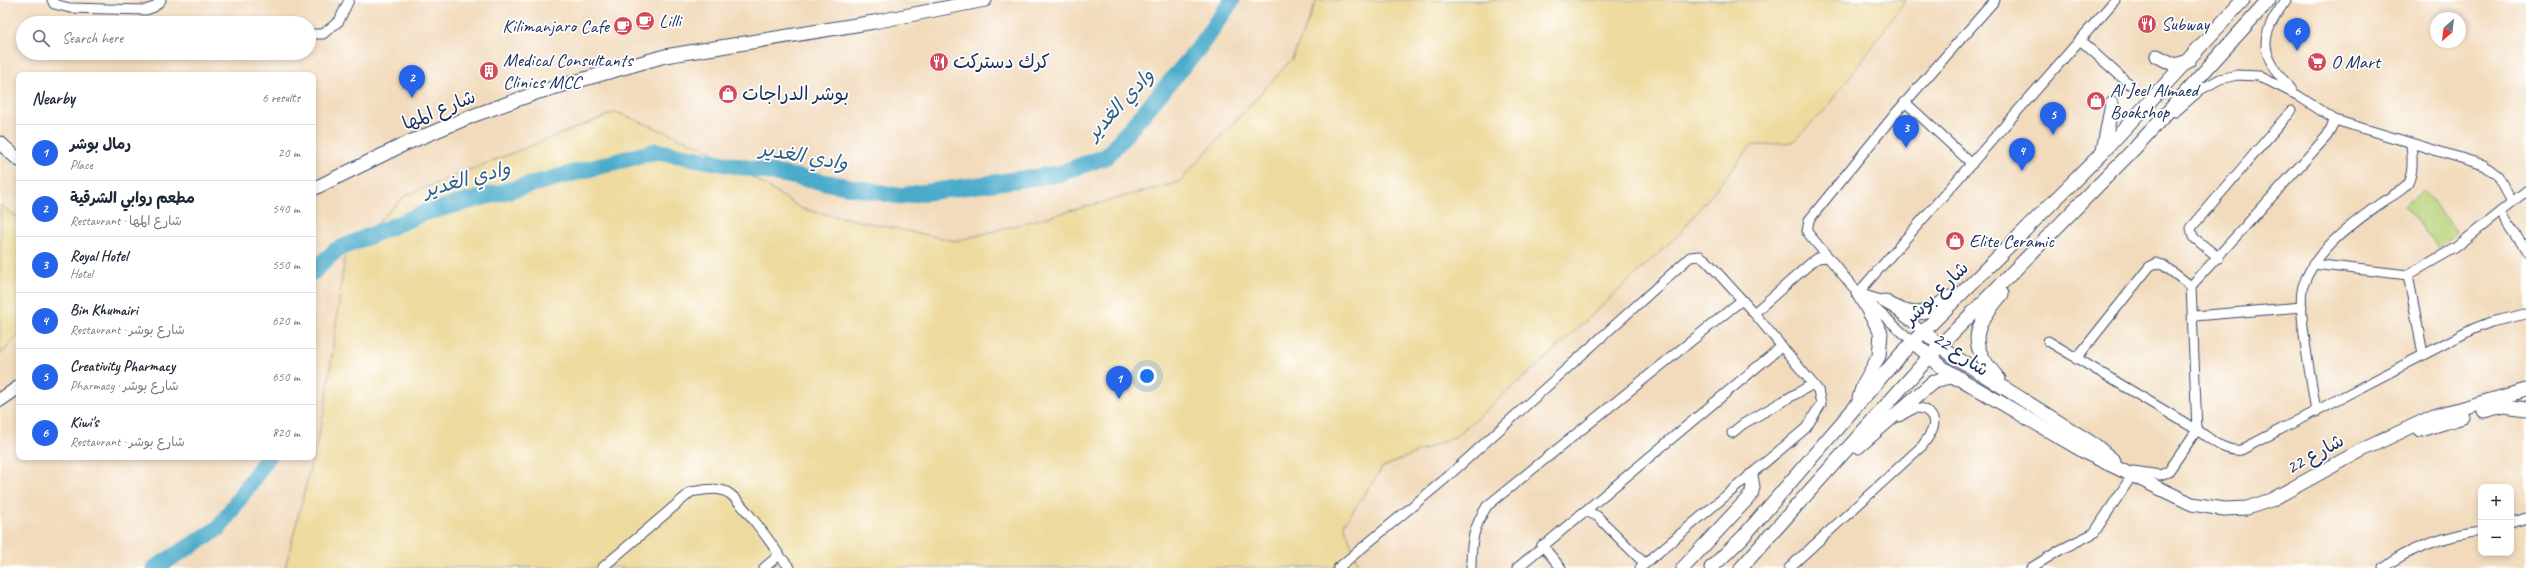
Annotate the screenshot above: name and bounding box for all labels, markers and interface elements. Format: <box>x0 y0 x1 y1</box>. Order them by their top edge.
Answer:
place label: Lilli <box>659 9 683 33</box>
cafe icon: Lilli <box>634 10 656 32</box>
place label: Subway <box>2161 12 2210 36</box>
north arrow <box>2430 12 2466 48</box>
restaurant icon: Subway <box>2136 13 2158 35</box>
place label: Kilimanjaro Cafe <box>502 14 611 38</box>
cafe icon: Kilimanjaro Cafe <box>612 15 634 37</box>
search box <box>16 16 316 60</box>
pin: 6 <box>2284 18 2310 51</box>
icon: search <box>30 27 52 49</box>
text: Search here <box>62 29 123 48</box>
place label: Medical Consultants Clinics MCC <box>503 48 635 94</box>
place label: كرك دستركت <box>953 50 1050 74</box>
place label: O Mart <box>2331 50 2382 74</box>
restaurant icon: كرك دستركت <box>928 51 950 73</box>
supermarket icon: O Mart <box>2306 51 2328 73</box>
building icon: Medical Consultants Clinics MCC <box>478 60 500 82</box>
water label: وادي الغدير <box>1079 63 1161 148</box>
pin: 2 <box>399 65 425 98</box>
place label: Al Jeel Almaed Bookshop <box>2110 78 2201 124</box>
place label: بوشر الدراجات <box>742 82 849 106</box>
shop icon: بوشر الدراجات <box>717 83 739 105</box>
street label: شارع المها <box>399 84 480 136</box>
text: Nearby <box>32 88 75 109</box>
text: 6 results <box>262 90 300 106</box>
shop icon: Al Jeel Almaed Bookshop <box>2085 90 2107 112</box>
pin: 5 <box>2040 102 2066 135</box>
pin: 3 <box>1893 115 1919 148</box>
text: رمال بوشر <box>70 135 131 154</box>
water label: وادي الغدير <box>755 136 850 178</box>
pin: 4 <box>2009 138 2035 171</box>
text: 1 <box>42 145 48 161</box>
text: 20 m <box>278 145 300 161</box>
water label: وادي الغدير <box>418 155 514 205</box>
text: Place <box>70 157 93 173</box>
text: مطعم روابي الشرقية <box>70 189 195 208</box>
text: 2 <box>42 201 48 217</box>
text: 540 m <box>272 201 300 217</box>
text: Restaurant · شارع المها <box>70 213 182 229</box>
place label: Elite Ceramic <box>1969 229 2055 253</box>
shop icon: Elite Ceramic <box>1944 230 1966 252</box>
text: Royal Hotel <box>70 247 128 266</box>
street label: شارع بوشر <box>1897 256 1974 332</box>
text: 3 <box>42 257 48 273</box>
text: 550 m <box>272 257 300 273</box>
text: Hotel <box>70 266 93 282</box>
text: Bin Khumairi <box>70 301 138 320</box>
text: 4 <box>42 313 48 329</box>
text: 620 m <box>272 313 300 329</box>
text: Restaurant · شارع بوشر <box>70 322 185 338</box>
street label: شارع 22 <box>1928 326 1994 383</box>
text: Creativity Pharmacy <box>70 357 175 376</box>
pin: 1 <box>1106 366 1132 399</box>
your location <box>1137 366 1157 386</box>
text: 5 <box>42 369 48 385</box>
text: 650 m <box>272 369 300 385</box>
text: Pharmacy · شارع بوشر <box>70 378 179 394</box>
text: Kiwi's <box>70 413 98 432</box>
text: 6 <box>42 425 48 441</box>
text: 820 m <box>272 425 300 441</box>
street label: شارع 22 <box>2282 428 2349 481</box>
text: Restaurant · شارع بوشر <box>70 434 185 450</box>
map controls <box>2478 484 2514 556</box>
button: + <box>2478 484 2514 520</box>
button: − <box>2478 520 2514 556</box>

